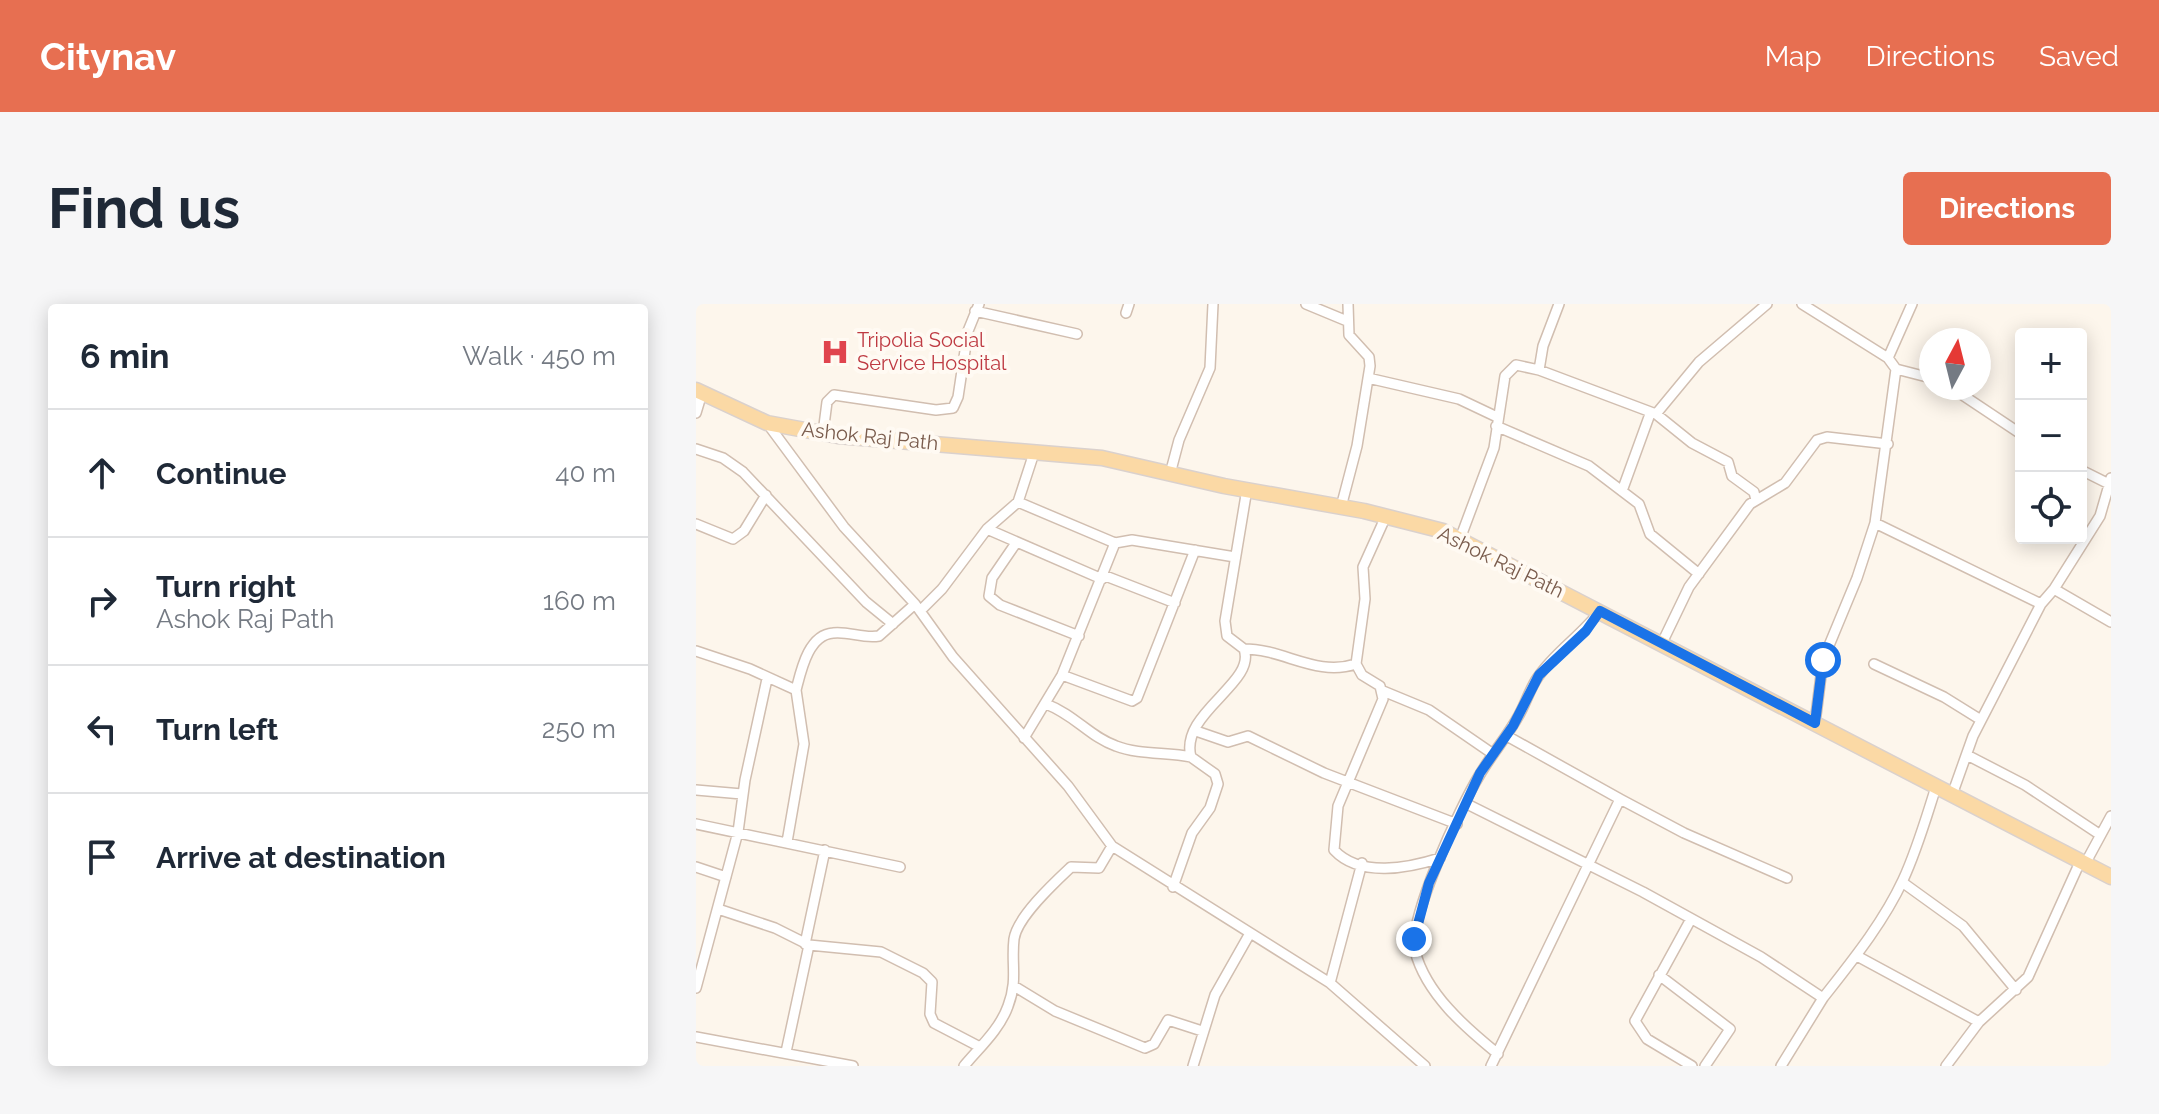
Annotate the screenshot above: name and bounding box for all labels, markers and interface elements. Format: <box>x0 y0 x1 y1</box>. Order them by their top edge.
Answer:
text: Citynav <box>40 34 176 79</box>
text: Map <box>1765 40 1822 73</box>
text: Directions <box>1866 40 1995 73</box>
text: Saved <box>2039 40 2119 73</box>
button: Directions <box>1903 172 2111 245</box>
text: Find us <box>48 175 240 241</box>
place label: Tripolia Social Service Hospital <box>857 328 1007 375</box>
north arrow <box>1919 328 1991 400</box>
map controls <box>2015 328 2087 544</box>
button: + <box>2015 328 2087 400</box>
text: 6 min <box>80 336 170 376</box>
hospital icon: Tripolia Social Service Hospital <box>820 337 850 367</box>
text: Walk · 450 m <box>462 341 616 371</box>
button: − <box>2015 400 2087 472</box>
street label: Ashok Raj Path <box>801 417 939 455</box>
icon: ahead <box>80 451 124 495</box>
text: Continue <box>156 456 287 491</box>
text: 40 m <box>555 458 616 488</box>
button: locate <box>2015 472 2087 544</box>
street label: Ashok Raj Path <box>1434 521 1568 603</box>
text: Turn right <box>156 569 296 604</box>
icon: right <box>80 579 124 623</box>
text: 160 m <box>543 586 616 616</box>
text: Ashok Raj Path <box>156 604 334 634</box>
route start <box>1805 642 1841 678</box>
icon: left <box>80 707 124 751</box>
text: Turn left <box>156 712 278 747</box>
text: 250 m <box>542 714 616 744</box>
icon: arrive <box>80 835 124 879</box>
text: Arrive at destination <box>156 840 446 875</box>
route end <box>1396 921 1432 957</box>

